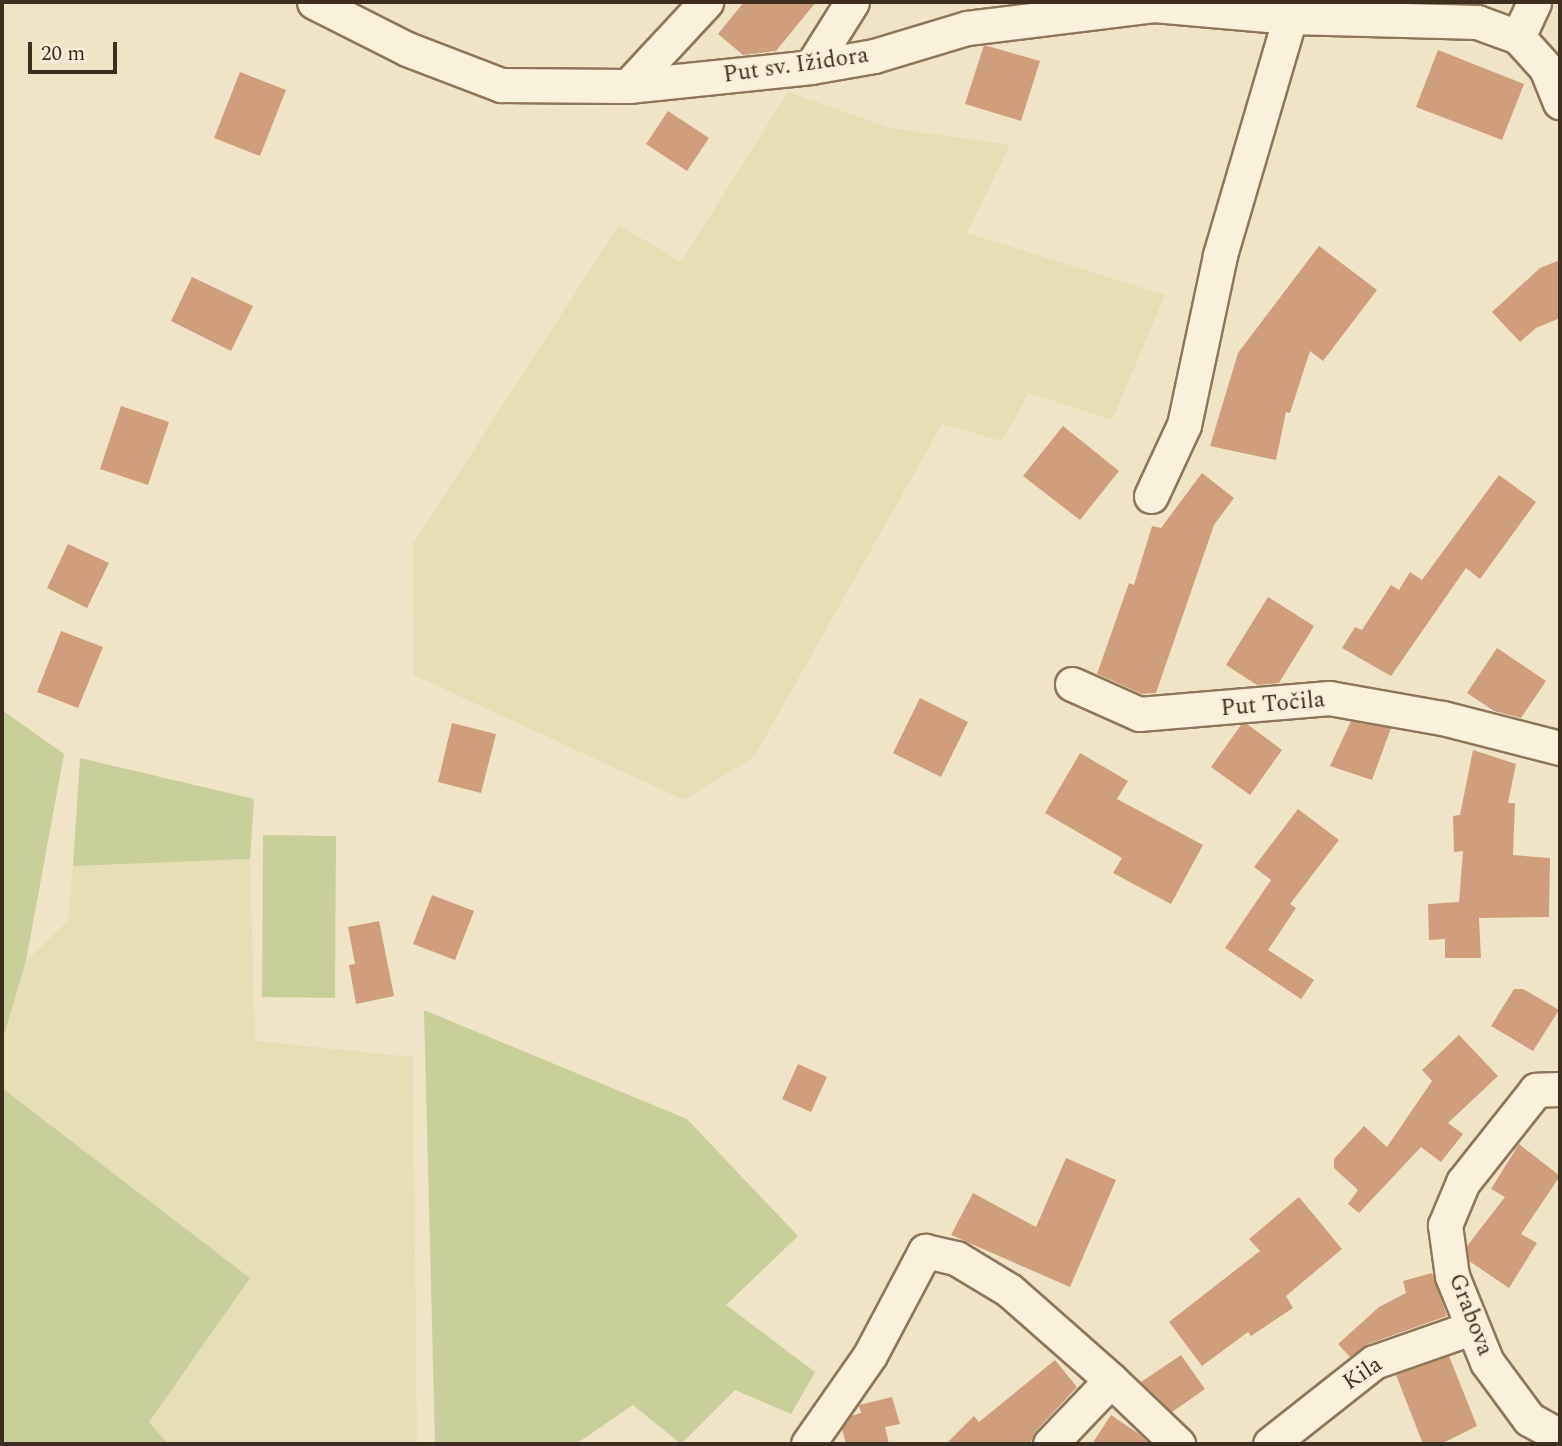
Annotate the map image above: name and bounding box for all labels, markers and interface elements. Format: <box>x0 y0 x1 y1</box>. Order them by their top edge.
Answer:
scale bar <box>32 28 121 72</box>
text: 20 m <box>41 38 85 70</box>
street label: Put sv. Ižidora <box>722 42 870 90</box>
street label: Put Točila <box>1220 687 1326 723</box>
street label: Grabova <box>1442 1270 1498 1360</box>
street label: Kila <box>1338 1351 1388 1397</box>

